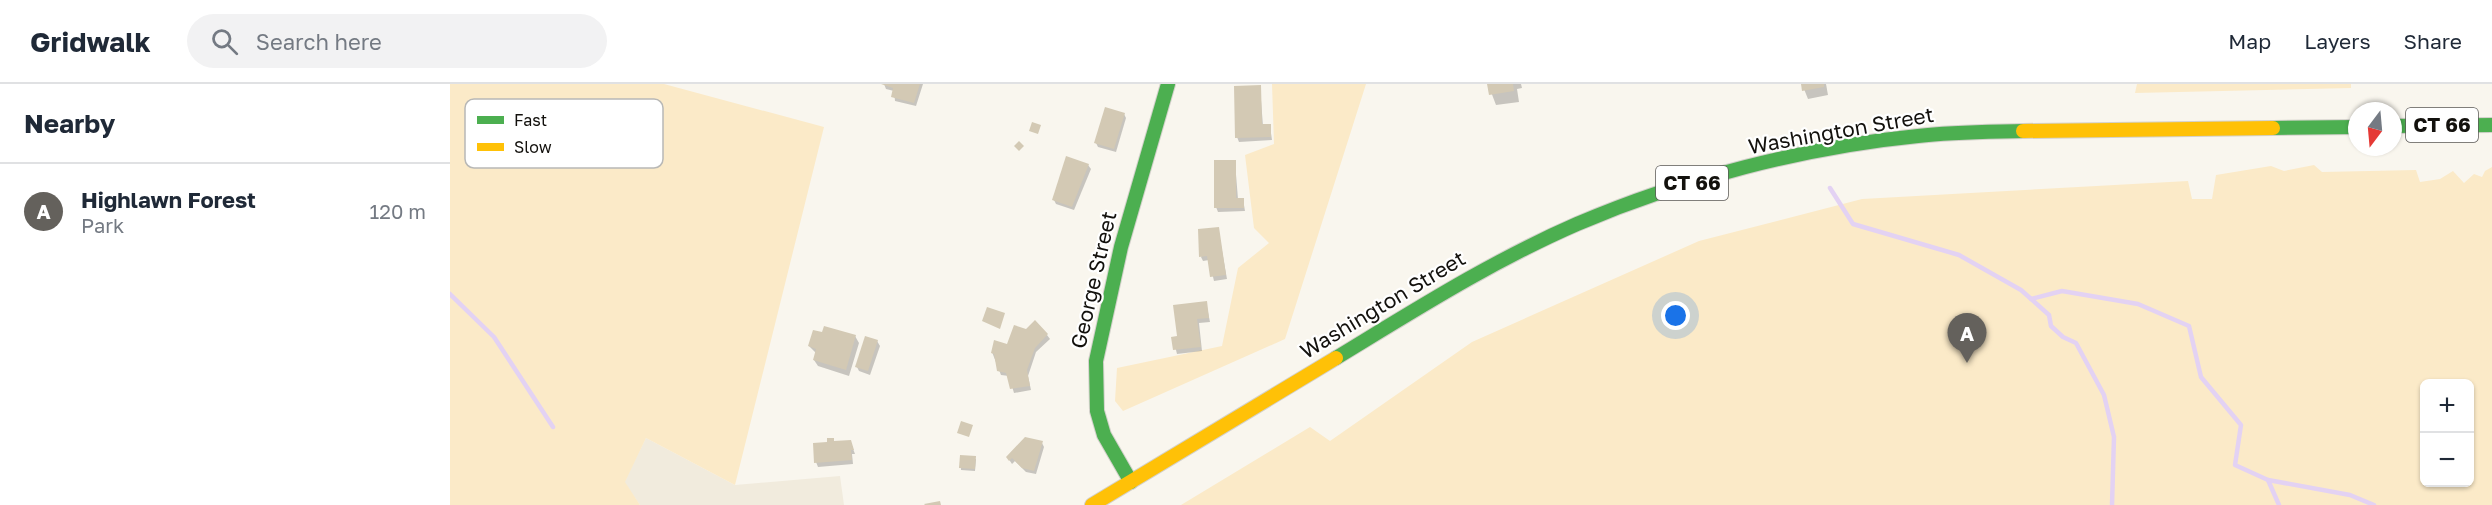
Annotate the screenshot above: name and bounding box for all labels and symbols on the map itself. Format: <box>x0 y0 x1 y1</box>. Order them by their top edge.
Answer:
legend <box>465 99 663 168</box>
street label: Washington Street <box>1746 101 1936 159</box>
north arrow <box>2348 102 2402 156</box>
road number: CT 66 <box>2406 108 2478 142</box>
text: Fast <box>514 110 547 130</box>
text: Slow <box>514 137 552 157</box>
road number: CT 66 <box>1656 166 1728 200</box>
street label: George Street <box>1065 209 1121 351</box>
street label: Washington Street <box>1295 245 1470 364</box>
your location <box>1661 301 1690 330</box>
pin: A <box>1948 314 1987 363</box>

